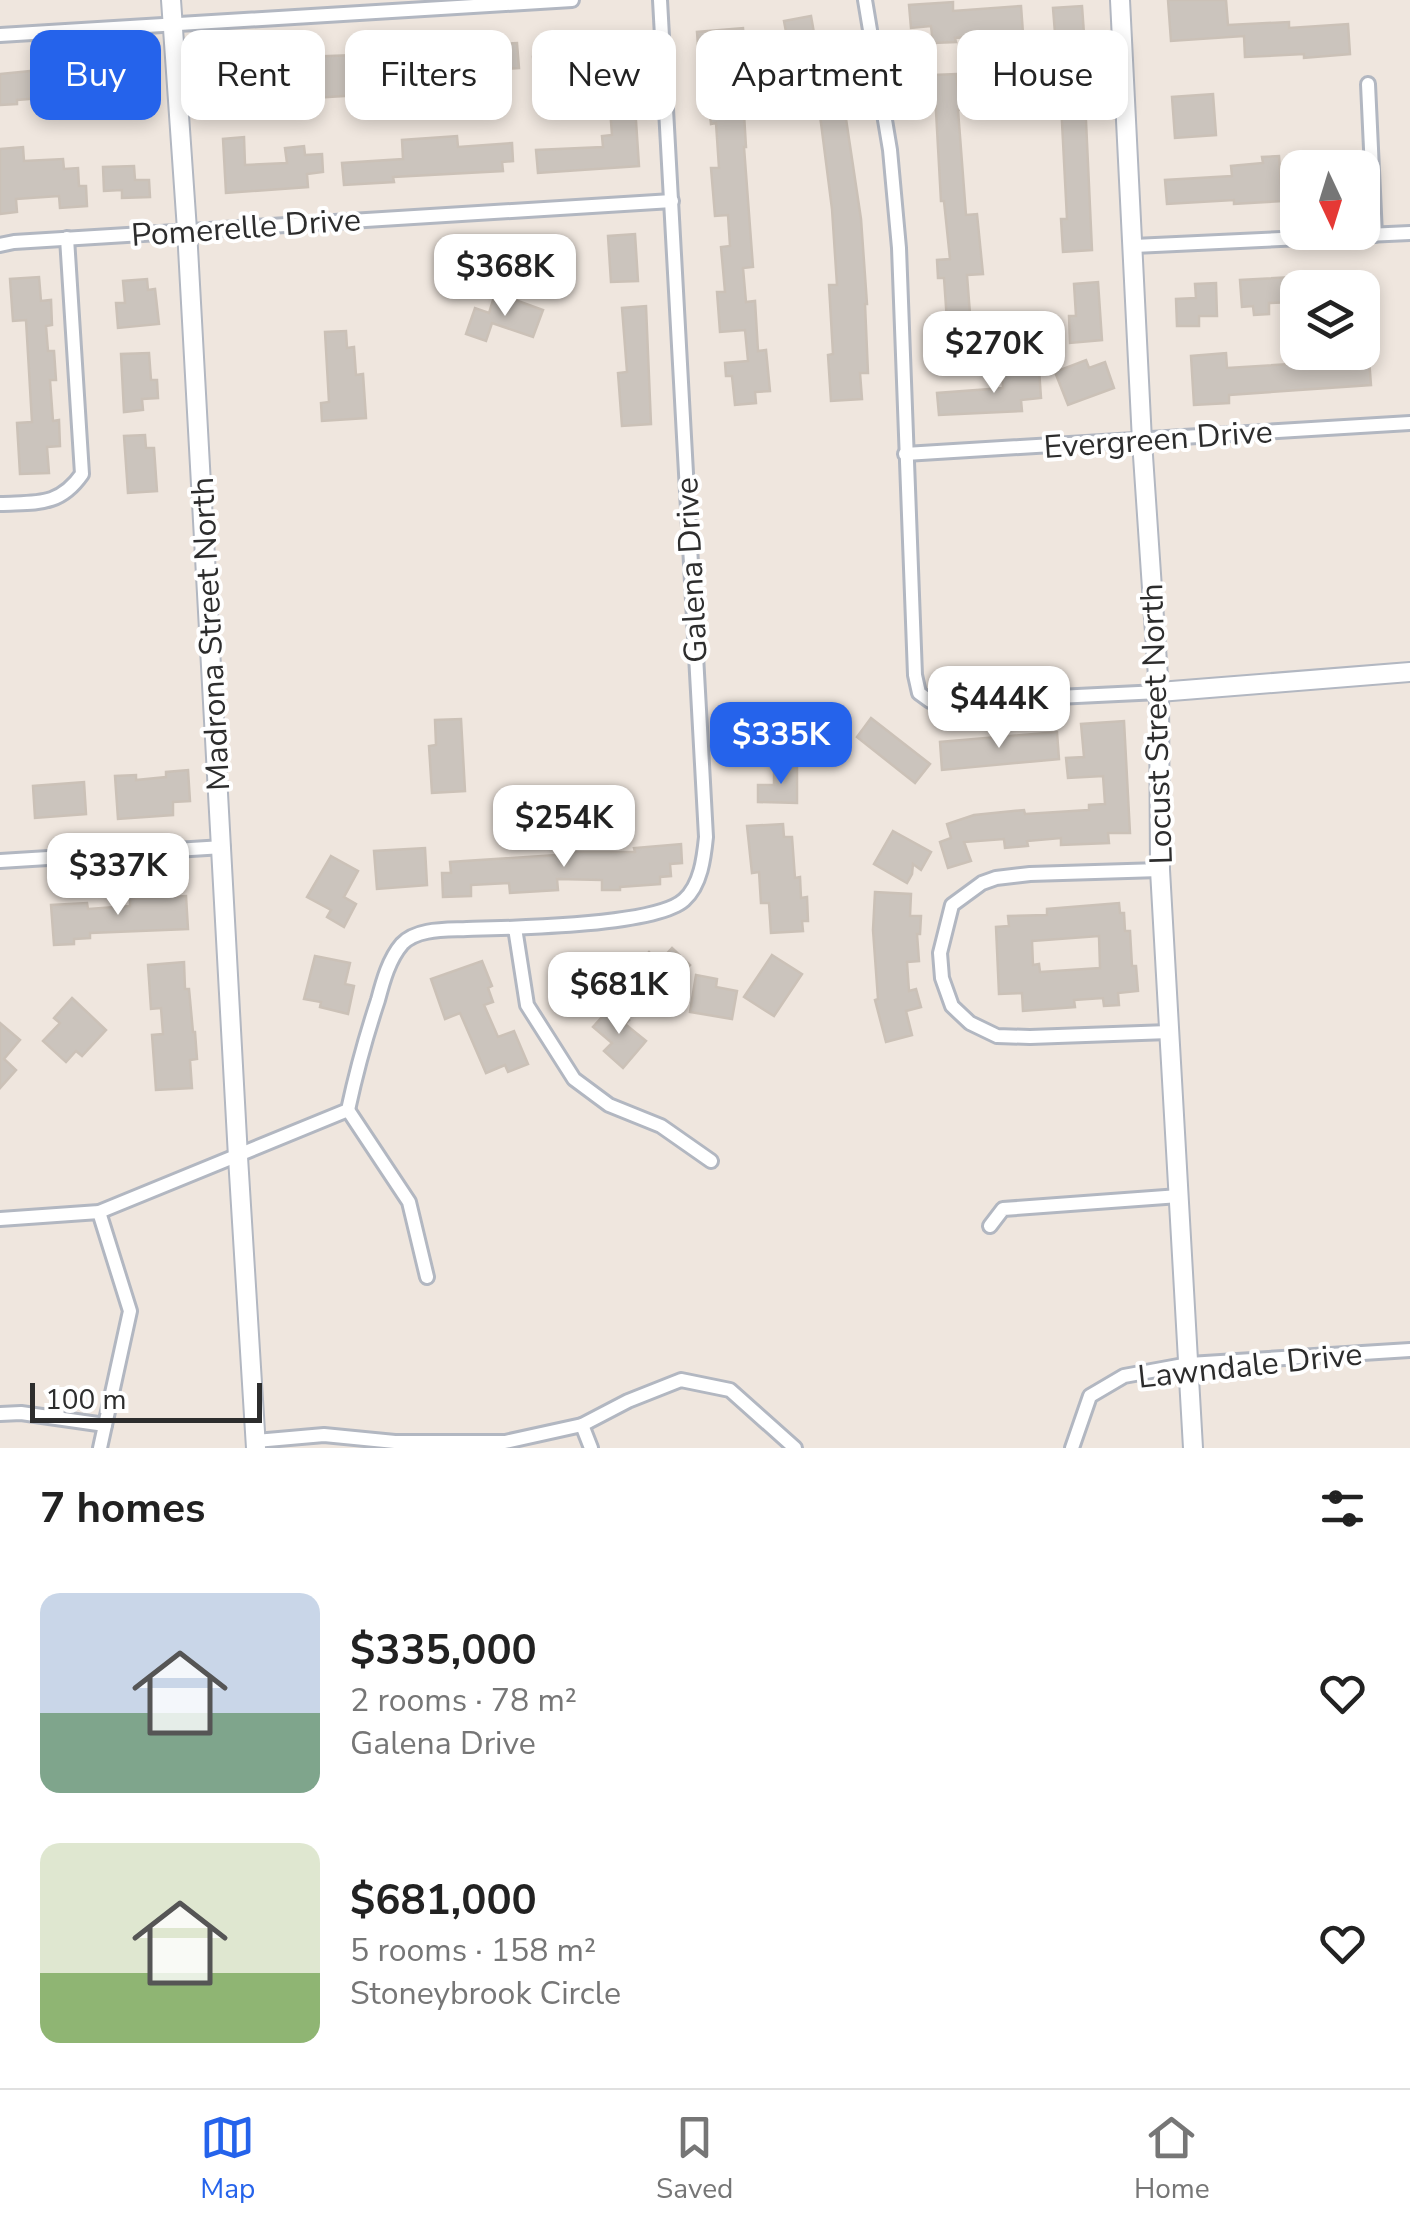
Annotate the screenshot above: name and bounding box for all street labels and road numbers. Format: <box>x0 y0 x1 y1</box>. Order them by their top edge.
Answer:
street label: Pomerelle Drive <box>130 198 362 257</box>
street label: Evergreen Drive <box>1042 410 1274 469</box>
street label: Madrona Street North <box>181 476 240 792</box>
street label: Galena Drive <box>665 476 718 664</box>
street label: Locust Street North <box>1130 583 1183 865</box>
street label: Lawndale Drive <box>1136 1332 1364 1399</box>

